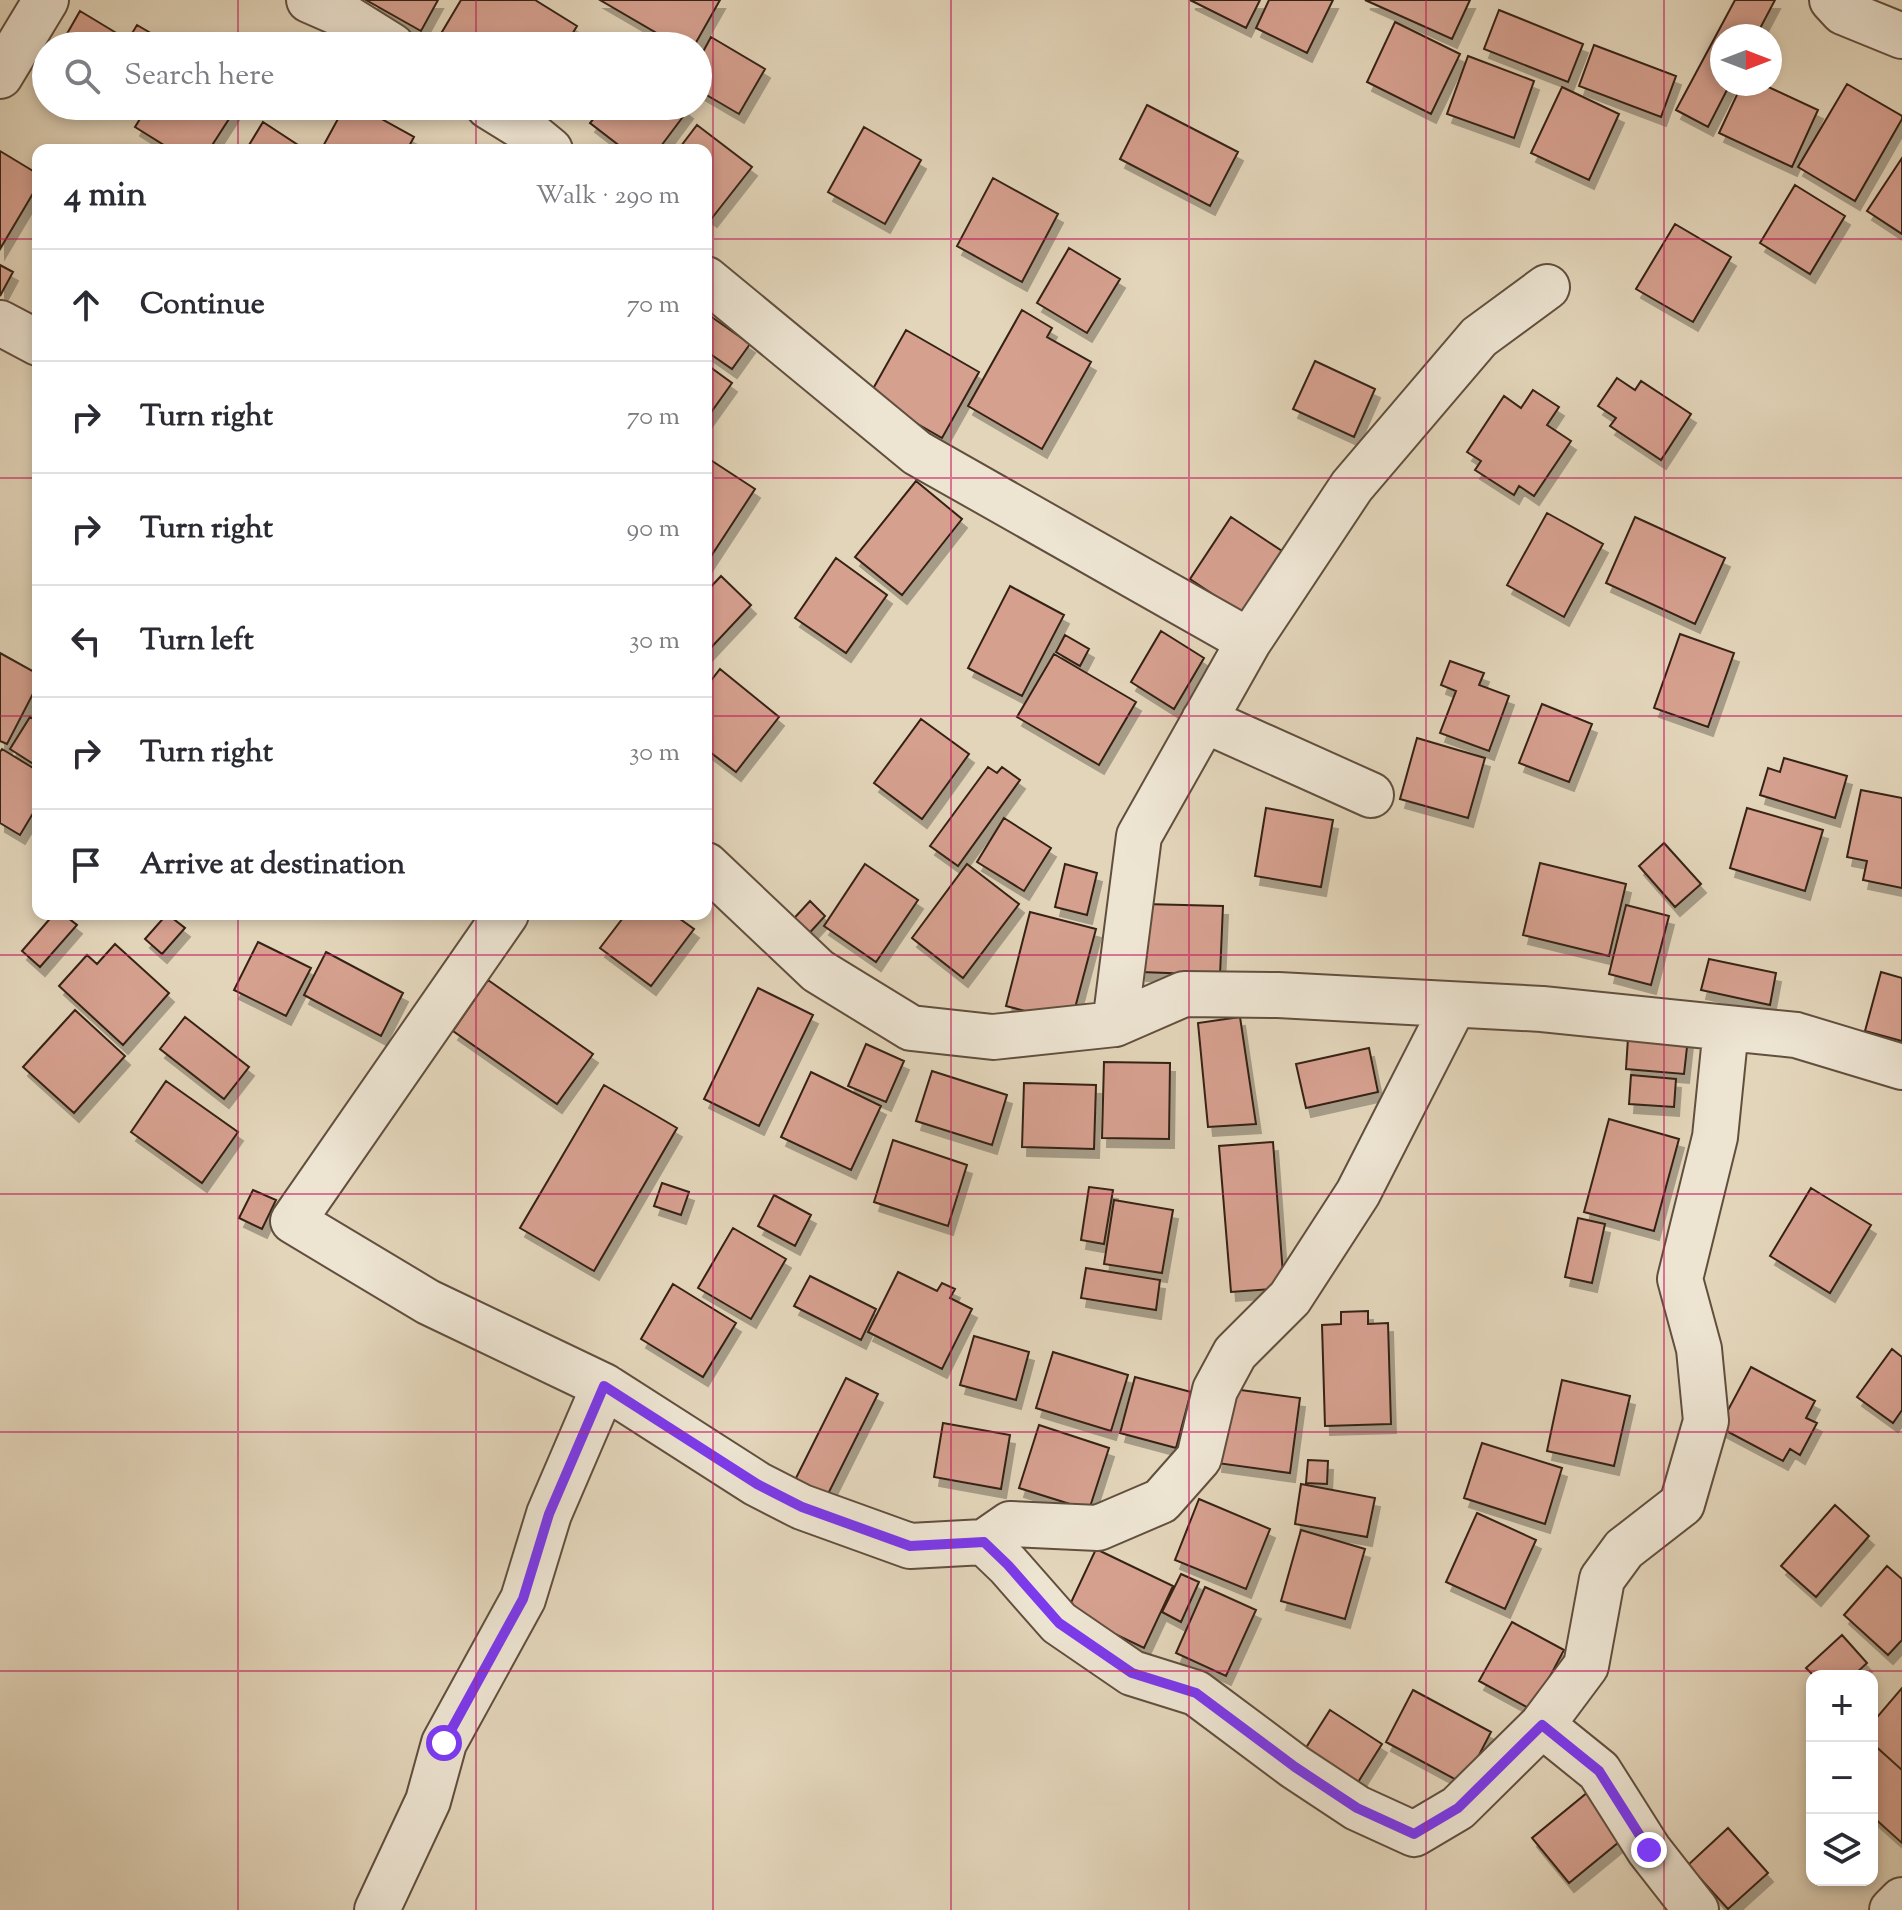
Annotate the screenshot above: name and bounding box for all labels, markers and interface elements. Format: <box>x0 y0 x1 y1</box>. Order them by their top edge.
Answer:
north arrow <box>1710 24 1782 96</box>
search box <box>32 32 712 120</box>
icon: search <box>60 54 104 98</box>
text: Search here <box>124 55 274 98</box>
text: 4 min <box>64 172 146 221</box>
text: Walk · 290 m <box>536 178 680 215</box>
icon: ahead <box>64 283 108 327</box>
text: Continue <box>140 284 265 327</box>
text: 70 m <box>627 287 680 324</box>
icon: right <box>64 395 108 439</box>
text: Turn right <box>140 396 273 439</box>
text: 70 m <box>627 399 680 436</box>
icon: right <box>64 507 108 551</box>
text: Turn right <box>140 508 273 551</box>
text: 90 m <box>627 511 680 548</box>
icon: left <box>64 619 108 663</box>
text: Turn left <box>140 620 254 663</box>
text: 30 m <box>629 623 680 660</box>
icon: right <box>64 731 108 775</box>
text: Turn right <box>140 732 273 775</box>
text: 30 m <box>629 735 680 772</box>
icon: arrive <box>64 843 108 887</box>
text: Arrive at destination <box>140 844 405 887</box>
map controls <box>1806 1670 1878 1886</box>
button: + <box>1806 1670 1878 1742</box>
route start <box>426 1725 462 1761</box>
button: − <box>1806 1742 1878 1814</box>
button: layers <box>1806 1814 1878 1886</box>
route end <box>1631 1832 1667 1868</box>

